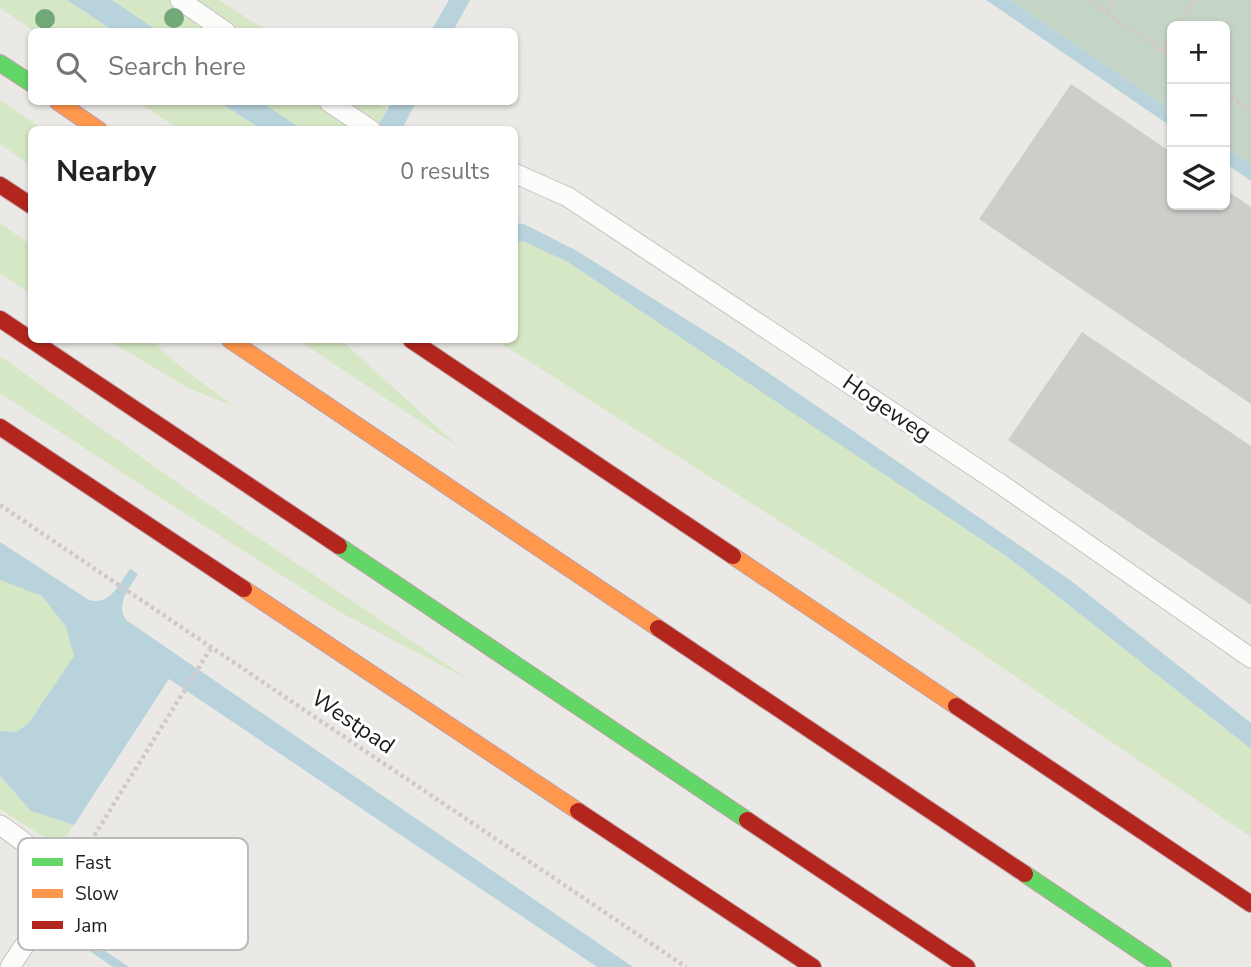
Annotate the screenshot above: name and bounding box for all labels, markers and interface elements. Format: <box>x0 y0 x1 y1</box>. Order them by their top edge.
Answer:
map controls <box>1167 21 1230 210</box>
button: + <box>1167 21 1230 84</box>
search box <box>28 28 518 105</box>
icon: search <box>52 48 90 86</box>
text: Search here <box>108 49 246 84</box>
button: − <box>1167 84 1230 147</box>
button: layers <box>1167 147 1230 210</box>
text: Nearby <box>56 151 156 192</box>
text: 0 results <box>400 156 490 187</box>
street label: Hogeweg <box>837 367 937 449</box>
street label: Westpad <box>305 683 401 761</box>
legend <box>18 838 248 950</box>
text: Fast <box>75 850 111 876</box>
text: Slow <box>75 881 119 907</box>
text: Jam <box>74 913 108 939</box>

